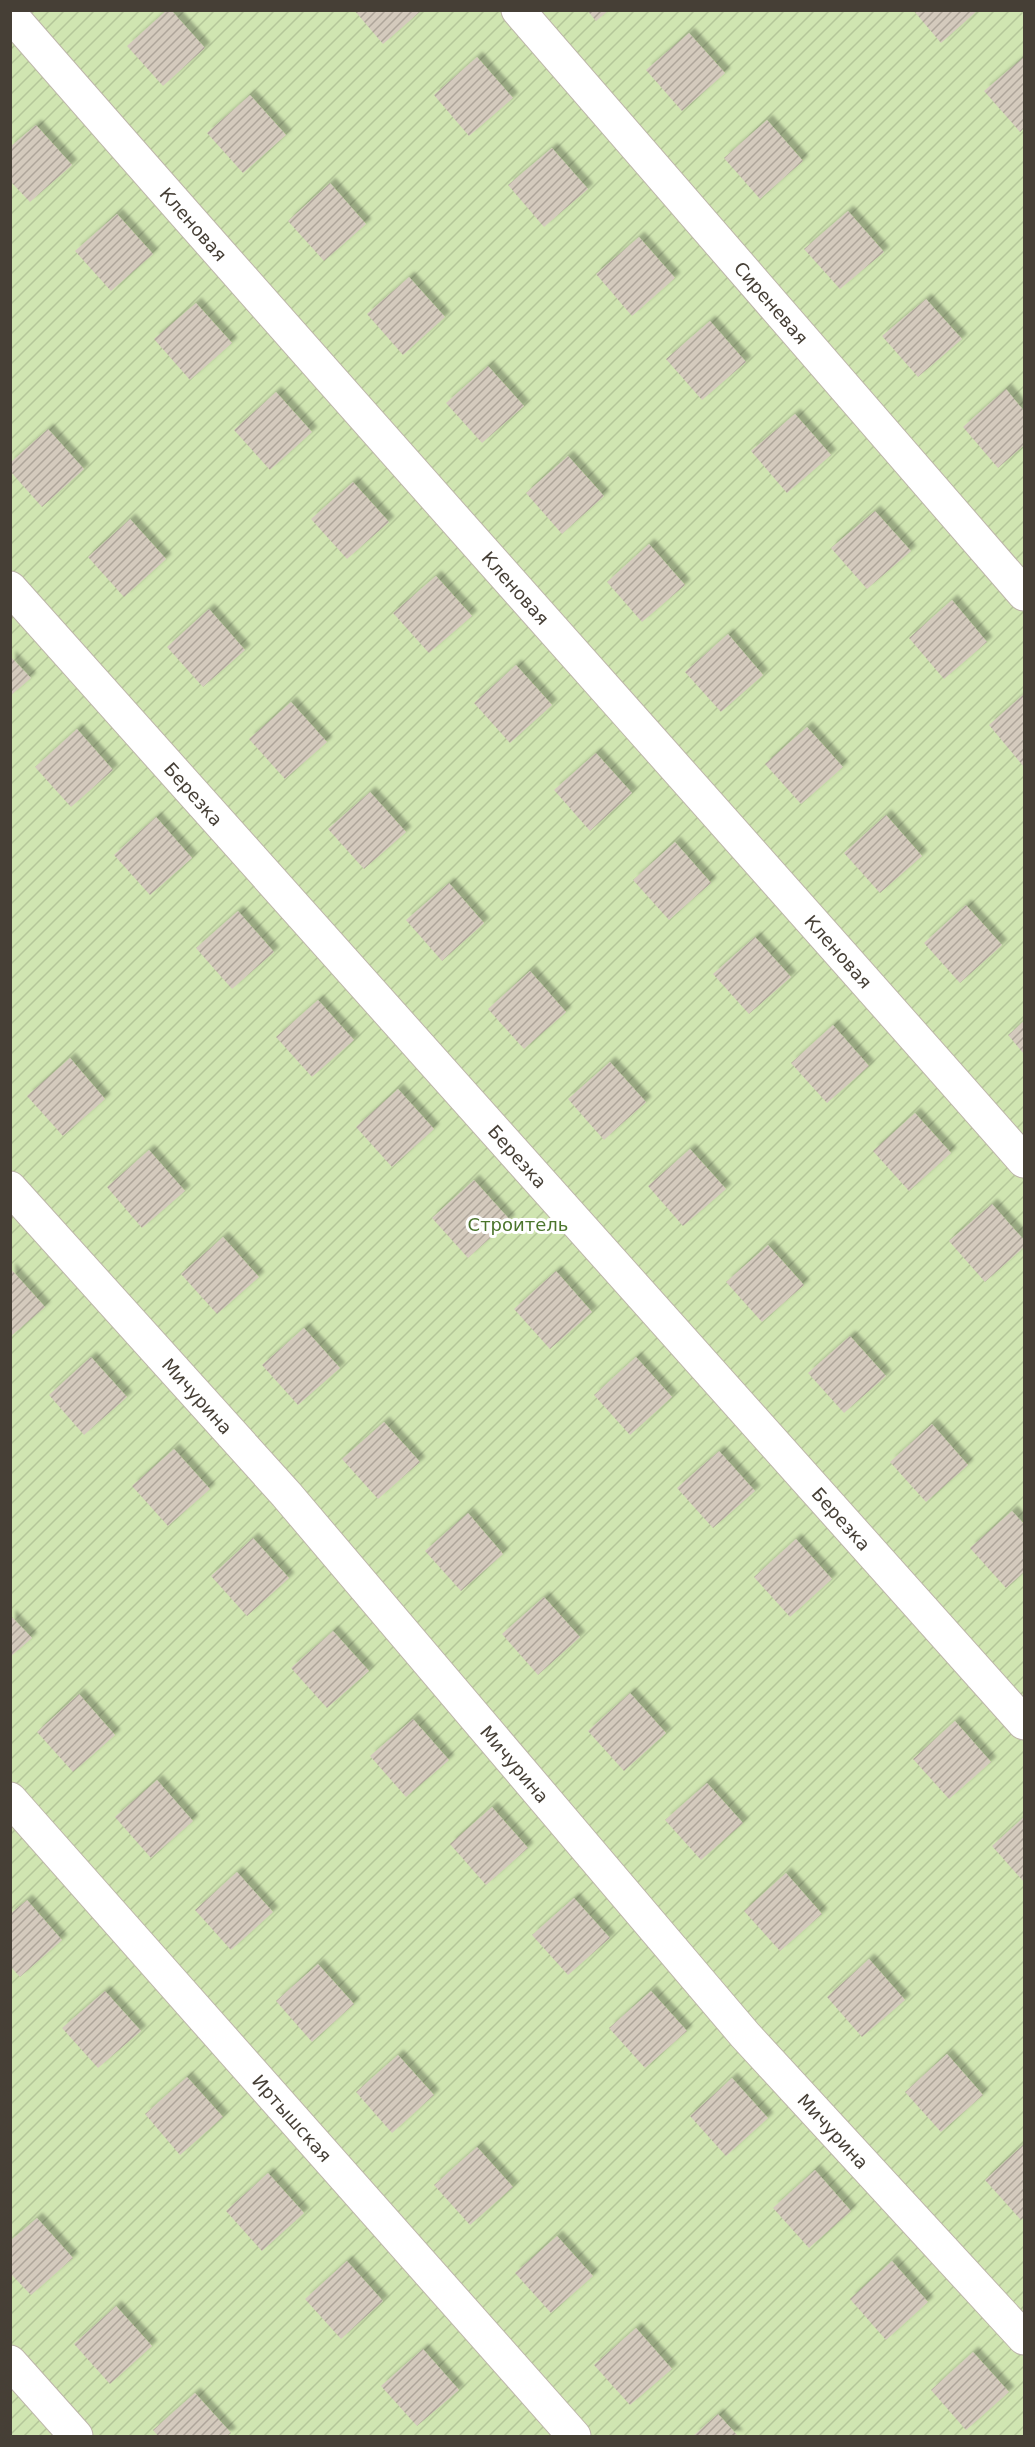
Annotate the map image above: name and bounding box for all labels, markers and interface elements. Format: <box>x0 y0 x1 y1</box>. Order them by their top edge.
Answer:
street label: Кленовая <box>156 183 232 265</box>
street label: Сиреневая <box>730 257 813 348</box>
street label: Кленовая <box>478 547 554 629</box>
street label: Березка <box>160 758 228 830</box>
street label: Кленовая <box>801 910 877 992</box>
street label: Березка <box>484 1120 551 1192</box>
park label: Строитель <box>468 1214 568 1235</box>
street label: Мичурина <box>158 1354 237 1438</box>
street label: Березка <box>808 1483 875 1555</box>
street label: Мичурина <box>476 1721 554 1807</box>
street label: Иртышская <box>248 2070 336 2166</box>
street label: Мичурина <box>794 2089 873 2173</box>

